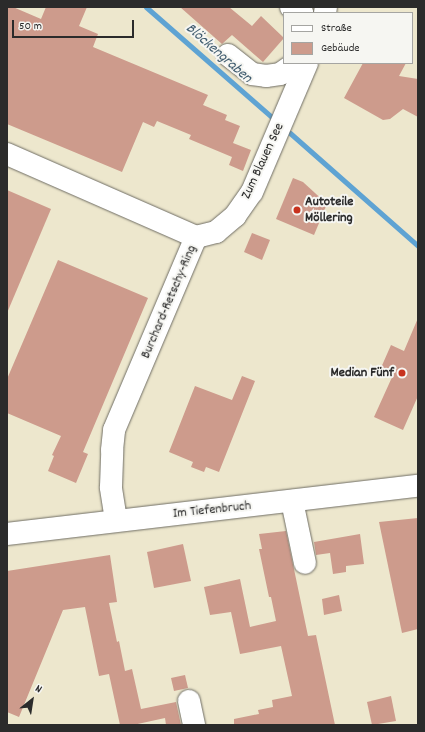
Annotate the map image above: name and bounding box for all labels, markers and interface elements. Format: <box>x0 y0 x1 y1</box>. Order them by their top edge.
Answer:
scale bar <box>14 12 136 38</box>
legend <box>283 12 413 64</box>
text: 50 m <box>19 18 42 35</box>
water label: Blöckengraben <box>181 20 255 88</box>
text: Straße <box>321 20 352 37</box>
text: Gebäude <box>321 40 360 57</box>
street label: Zum Blauen See <box>238 120 288 202</box>
place label: Autoteile Möllering <box>305 194 353 226</box>
marker: Autoteile Möllering <box>292 205 302 215</box>
street label: Burchard-Retschy-Ring <box>138 243 200 361</box>
place label: Median Fünf <box>331 365 394 381</box>
marker: Median Fünf <box>397 368 407 378</box>
street label: Im Tiefenbruch <box>172 498 252 522</box>
north arrow <box>12 680 52 720</box>
text: N <box>32 681 44 698</box>

